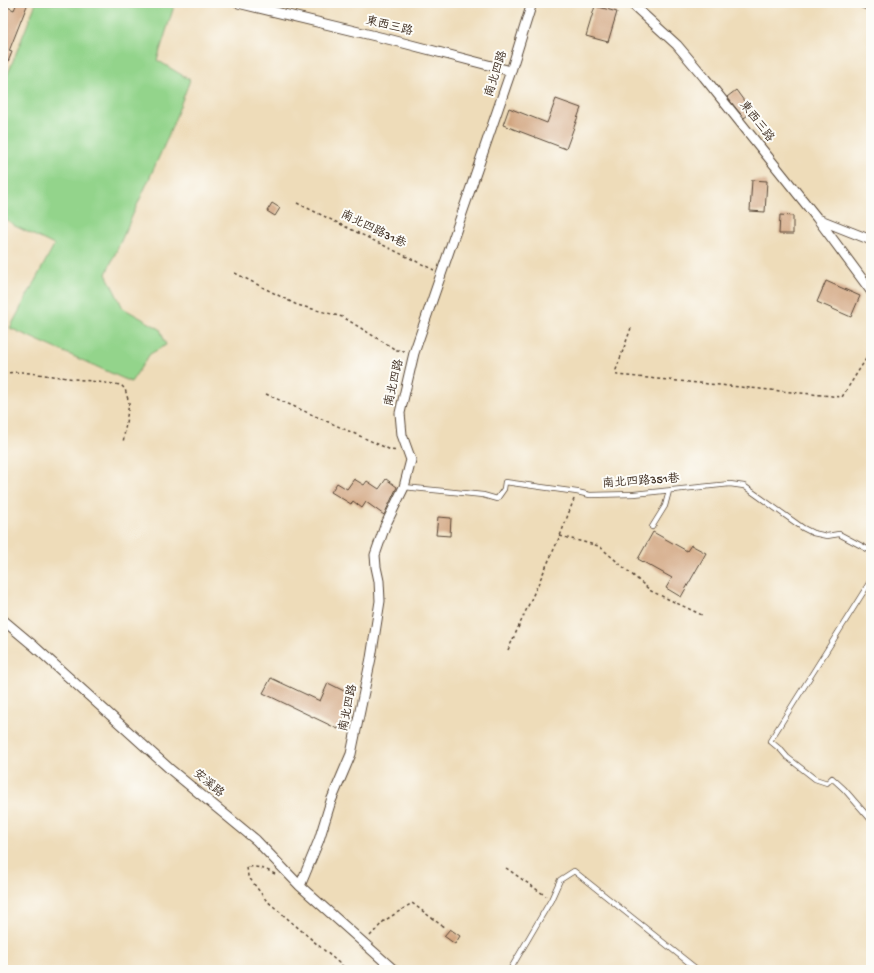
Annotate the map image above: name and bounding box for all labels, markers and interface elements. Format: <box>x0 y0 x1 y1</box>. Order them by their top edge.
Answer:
street label: 東西三路 <box>364 13 414 40</box>
street label: 南北四路 <box>482 49 511 99</box>
street label: 東西三路 <box>736 98 777 145</box>
street label: 南北四路31巷 <box>338 207 408 252</box>
street label: 南北四路 <box>382 358 407 408</box>
street label: 南北四路351巷 <box>602 471 680 492</box>
street label: 南北四路 <box>336 683 361 733</box>
street label: 安溪路 <box>190 766 227 801</box>

